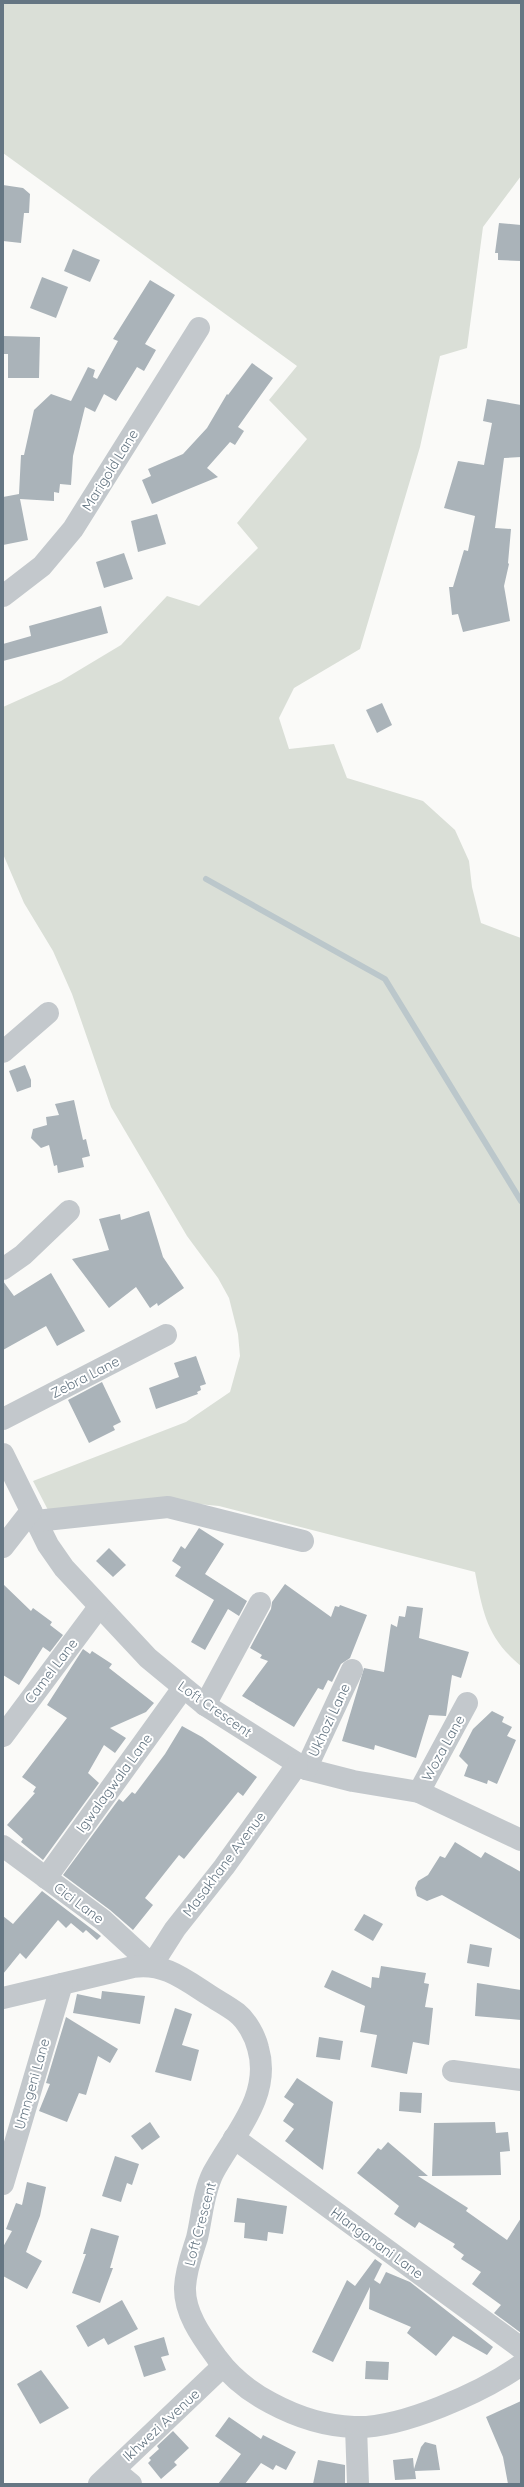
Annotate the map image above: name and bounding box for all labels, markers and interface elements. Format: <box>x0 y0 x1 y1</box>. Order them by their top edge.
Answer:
street label: Marigold Lane <box>78 426 142 514</box>
street label: Zebra Lane <box>48 1352 122 1402</box>
street label: Camel Lane <box>21 1635 81 1707</box>
street label: Loft Crescent <box>175 1677 256 1741</box>
street label: Ukhozi Lane <box>304 1680 354 1760</box>
street label: Woza Lane <box>418 1712 469 1784</box>
street label: Igwalagwala Lane <box>72 1730 156 1836</box>
street label: Masakhane Avenue <box>179 1808 269 1920</box>
street label: Cici Lane <box>50 1878 108 1928</box>
street label: Umngeni Lane <box>10 2036 54 2132</box>
street label: Loft Crescent <box>180 2180 220 2268</box>
street label: Hlanganani Lane <box>327 2203 427 2283</box>
street label: Ikhwezi Avenue <box>119 2385 203 2465</box>

